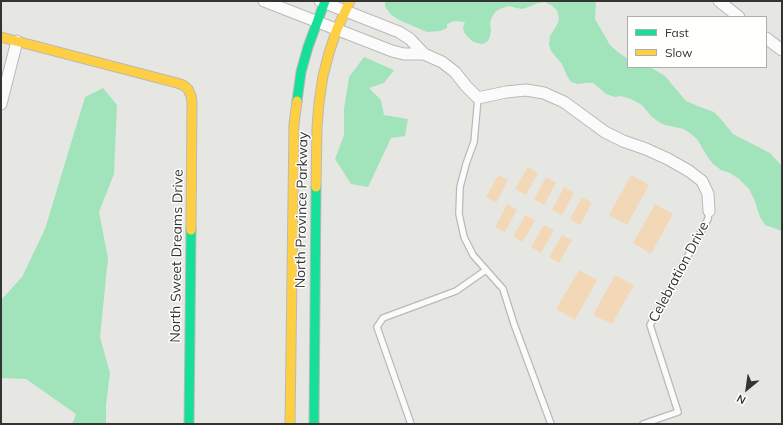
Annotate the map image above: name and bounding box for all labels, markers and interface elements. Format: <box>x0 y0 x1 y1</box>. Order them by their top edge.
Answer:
legend <box>627 16 767 68</box>
text: Fast <box>665 25 689 40</box>
text: Slow <box>665 45 693 60</box>
street label: North Province Parkway <box>292 132 312 288</box>
street label: North Sweet Dreams Drive <box>167 169 187 343</box>
street label: Celebration Drive <box>645 219 713 325</box>
north arrow <box>727 369 767 409</box>
text: N <box>734 391 748 408</box>

